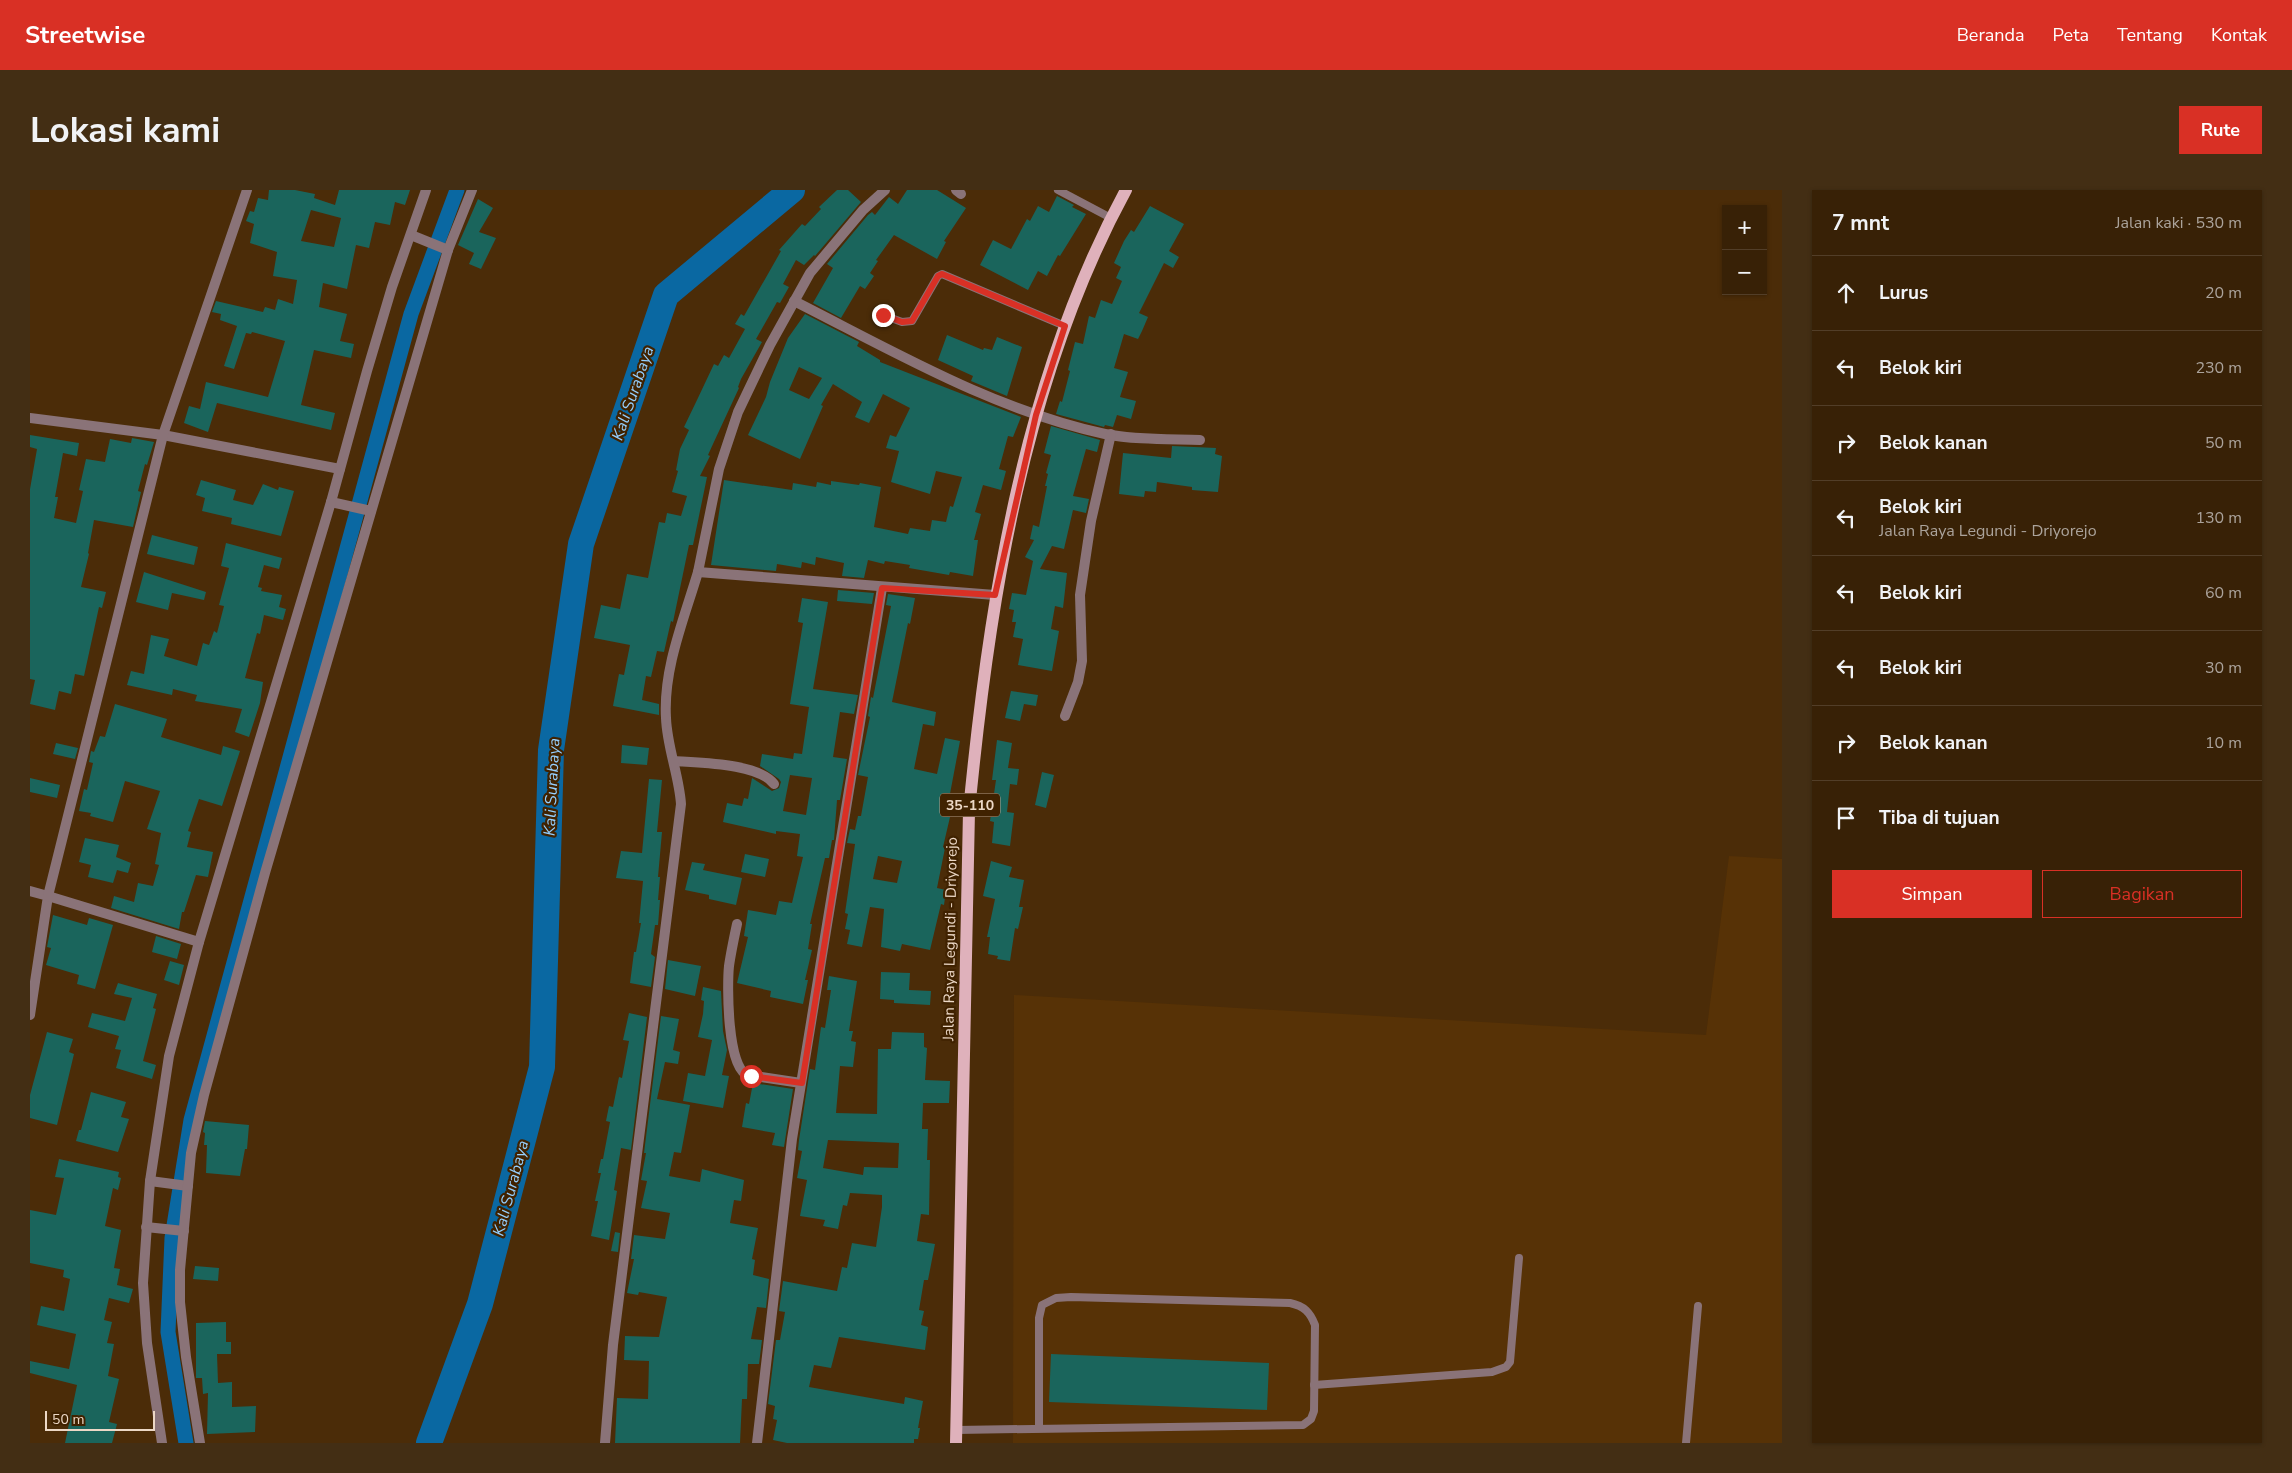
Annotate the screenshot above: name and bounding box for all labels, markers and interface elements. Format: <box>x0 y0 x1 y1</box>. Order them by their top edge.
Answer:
text: Streetwise <box>25 19 145 51</box>
text: Beranda <box>1957 23 2025 47</box>
text: Peta <box>2053 23 2089 47</box>
text: Tentang <box>2117 23 2183 47</box>
text: Kontak <box>2211 23 2267 47</box>
button: Rute <box>2179 106 2262 154</box>
text: Lokasi kami <box>30 107 220 154</box>
map controls <box>1722 205 1767 295</box>
button: + <box>1722 205 1767 250</box>
text: 7 mnt <box>1832 209 1889 237</box>
text: Jalan kaki · 530 m <box>2115 212 2242 234</box>
button: − <box>1722 250 1767 295</box>
icon: ahead <box>1832 279 1860 307</box>
text: Lurus <box>1879 280 1928 306</box>
text: 20 m <box>2205 282 2242 304</box>
route end <box>872 304 895 327</box>
water label: Kali Surabaya <box>607 343 659 443</box>
icon: left <box>1832 354 1860 382</box>
text: Belok kiri <box>1879 355 1962 381</box>
text: 230 m <box>2195 357 2242 379</box>
icon: right <box>1832 429 1860 457</box>
text: Belok kanan <box>1879 430 1988 456</box>
text: 50 m <box>2205 432 2242 454</box>
text: Belok kiri <box>1879 494 1962 520</box>
icon: left <box>1832 504 1860 532</box>
text: 130 m <box>2195 507 2242 529</box>
text: Jalan Raya Legundi - Driyorejo <box>1879 520 2097 542</box>
icon: left <box>1832 579 1860 607</box>
text: Belok kiri <box>1879 580 1962 606</box>
text: 60 m <box>2205 582 2242 604</box>
icon: left <box>1832 654 1860 682</box>
text: Belok kiri <box>1879 655 1962 681</box>
text: 30 m <box>2205 657 2242 679</box>
icon: right <box>1832 729 1860 757</box>
text: Belok kanan <box>1879 730 1988 756</box>
text: 10 m <box>2205 732 2242 754</box>
water label: Kali Surabaya <box>538 737 566 837</box>
road number: 35-110 <box>940 794 1000 816</box>
icon: arrive <box>1832 804 1860 832</box>
text: Tiba di tujuan <box>1879 805 2000 831</box>
street label: Jalan Raya Legundi - Driyorejo <box>938 837 962 1042</box>
button: Simpan <box>1832 870 2032 918</box>
button: Bagikan <box>2042 870 2242 918</box>
route start <box>740 1065 763 1088</box>
water label: Kali Surabaya <box>488 1138 534 1239</box>
scale bar <box>45 1408 155 1431</box>
text: 50 m <box>52 1410 84 1429</box>

